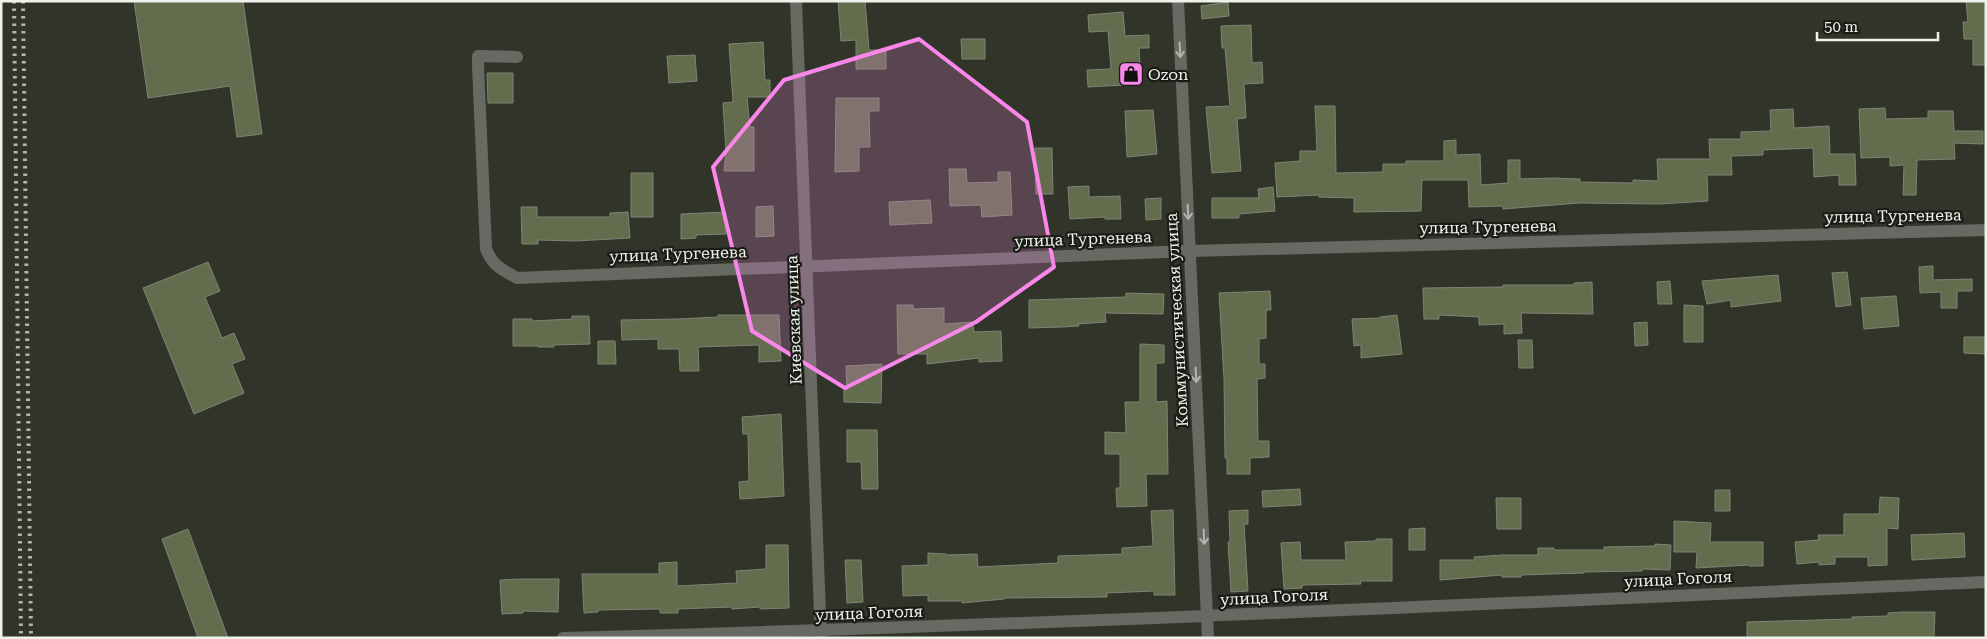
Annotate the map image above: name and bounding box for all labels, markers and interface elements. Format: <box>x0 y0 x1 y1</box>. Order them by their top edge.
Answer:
scale bar <box>1817 10 1938 42</box>
text: 50 m <box>1824 18 1859 36</box>
one-way arrow <box>1176 42 1185 58</box>
shop icon: Ozon <box>1118 61 1144 87</box>
place label: Ozon <box>1148 65 1188 84</box>
one-way arrow <box>1184 204 1193 220</box>
street label: улица Тургенева <box>1824 205 1962 227</box>
street label: Коммунистическая улица <box>1162 212 1192 428</box>
street label: улица Тургенева <box>1419 216 1557 238</box>
street label: улица Тургенева <box>1014 227 1152 251</box>
street label: улица Тургенева <box>609 242 747 266</box>
street label: Киевская улица <box>782 255 806 385</box>
one-way arrow <box>1192 366 1201 382</box>
one-way arrow <box>1199 529 1208 545</box>
street label: улица Гоголя <box>1623 567 1733 591</box>
street label: улица Гоголя <box>1219 585 1329 609</box>
street label: улица Гоголя <box>815 602 923 624</box>

